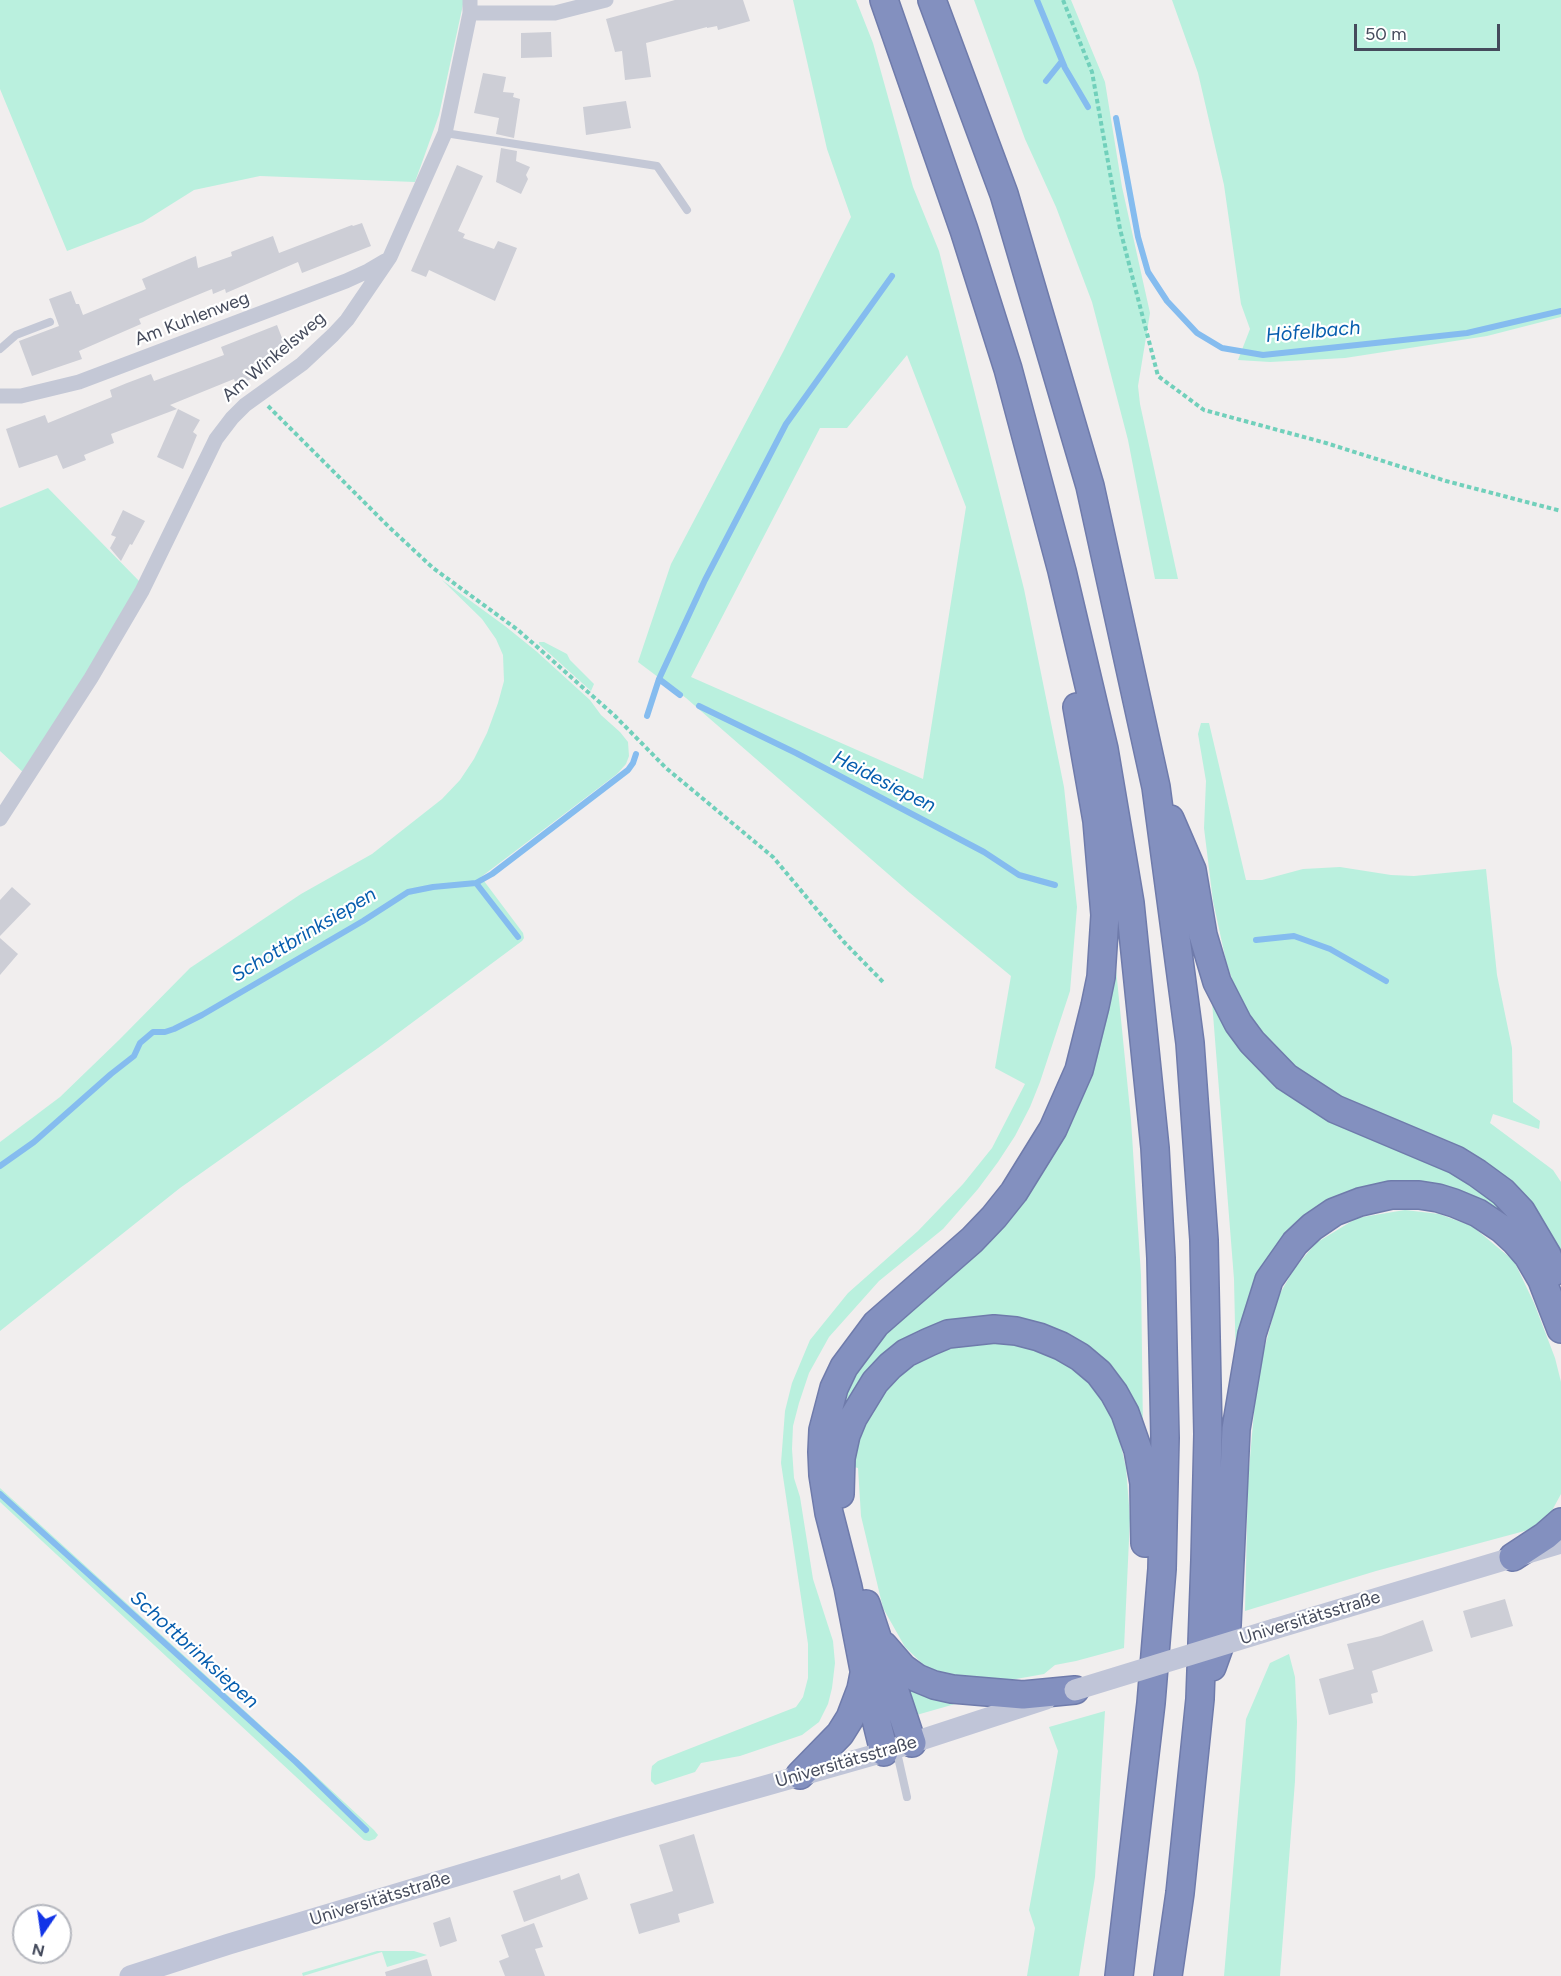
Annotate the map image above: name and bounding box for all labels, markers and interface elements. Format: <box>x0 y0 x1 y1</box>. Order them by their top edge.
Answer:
scale bar <box>1357 12 1502 50</box>
text: 50 m <box>1365 23 1407 45</box>
street label: Am Kuhlenweg <box>132 287 252 351</box>
street label: Am Winkelsweg <box>218 307 330 407</box>
water label: Höfelbach <box>1265 316 1361 348</box>
water label: Heidesiepen <box>829 746 939 818</box>
water label: Schottbrinksiepen <box>227 882 381 988</box>
water label: Schottbrinksiepen <box>125 1586 263 1714</box>
street label: Universitätsstraße <box>1237 1586 1383 1650</box>
street label: Universitätsstraße <box>773 1731 919 1793</box>
street label: Universitätsstraße <box>307 1867 453 1931</box>
north arrow <box>12 1904 72 1964</box>
text: N <box>30 1939 46 1961</box>

